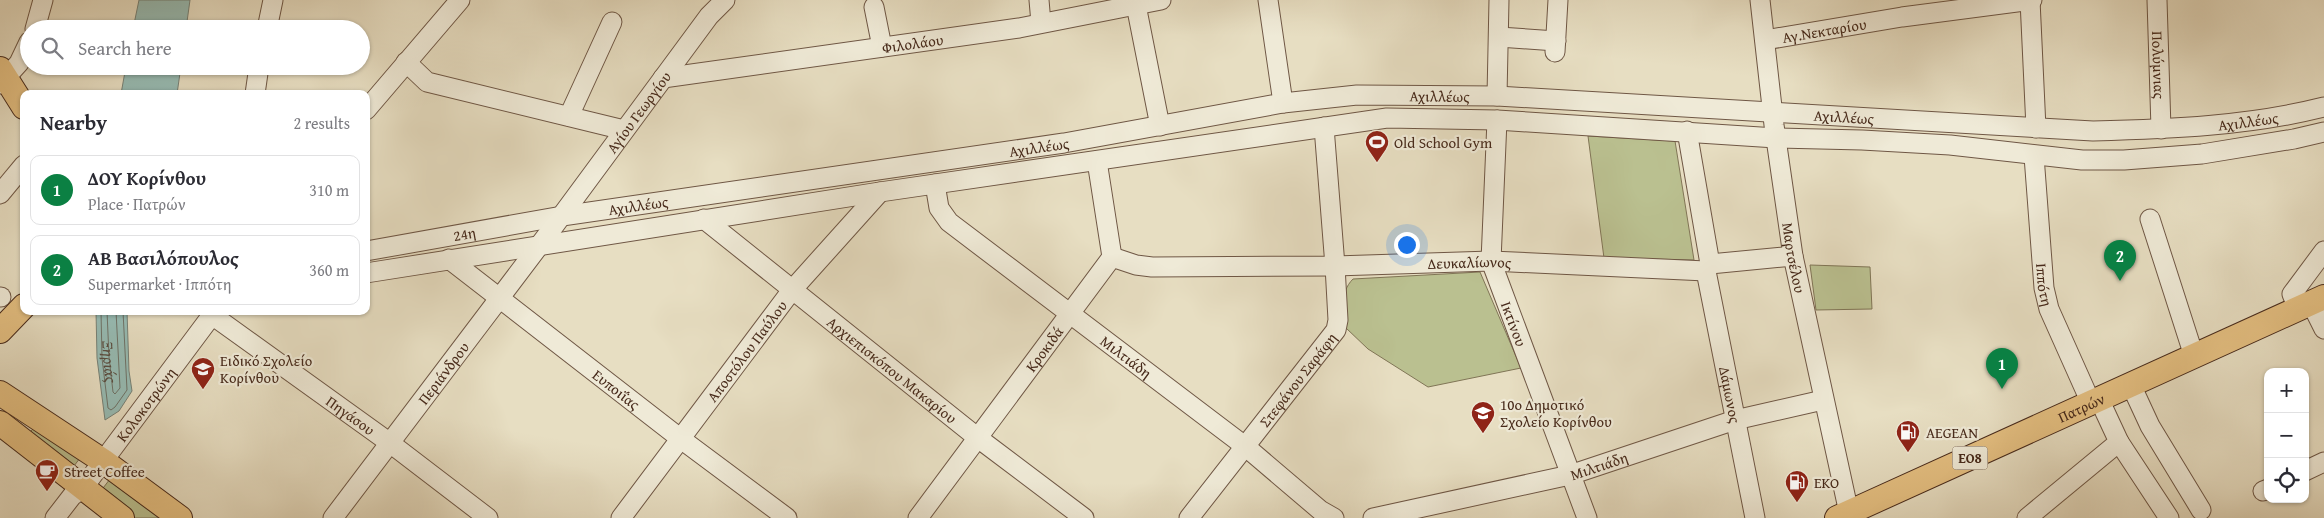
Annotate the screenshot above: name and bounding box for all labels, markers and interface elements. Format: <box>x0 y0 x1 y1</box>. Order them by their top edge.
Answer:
street label: Αγ.Νεκταρίου <box>1781 13 1868 47</box>
search box <box>20 20 370 75</box>
street label: Φιλολάου <box>880 28 945 58</box>
street label: Πολύμνιας <box>2147 31 2171 100</box>
icon: search <box>38 34 66 62</box>
text: Search here <box>78 34 172 62</box>
street label: Αγίου Γεωργίου <box>601 66 676 157</box>
street label: Αχιλλέως <box>1409 85 1470 106</box>
street label: Αχιλλέως <box>1813 104 1875 129</box>
street label: Αχιλλέως <box>2217 106 2280 135</box>
text: Nearby <box>40 107 107 138</box>
text: 2 results <box>293 111 350 135</box>
sports icon: Old School Gym <box>1364 129 1390 163</box>
street label: Αχιλλέως <box>1008 132 1071 161</box>
place label: Old School Gym <box>1394 132 1493 153</box>
text: ΔΟΥ Κορίνθου <box>88 164 206 192</box>
text: 1 <box>53 178 61 202</box>
text: 310 m <box>309 178 349 202</box>
street label: Αχιλλέως <box>607 190 670 220</box>
text: Place · Πατρών <box>88 192 186 216</box>
street label: 24η <box>451 221 477 246</box>
street label: Μαρτσέλου <box>1778 221 1811 295</box>
your location <box>1394 232 1420 258</box>
pin: 2 <box>2104 240 2136 281</box>
text: ΑΒ Βασιλόπουλος <box>88 244 239 272</box>
street label: Δευκαλίωνος <box>1427 250 1512 274</box>
text: 2 <box>53 258 61 282</box>
text: 360 m <box>309 258 349 282</box>
street label: Ιππότη <box>2032 262 2058 308</box>
text: Supermarket · Ιππότη <box>88 272 231 296</box>
street label: Αποστόλου Παύλου <box>701 296 792 406</box>
street label: Ικτίνου <box>1496 298 1532 349</box>
street label: Αρχιεπισκόπου Μακαρίου <box>823 311 962 428</box>
street label: Κροκιδά <box>1020 322 1068 376</box>
street label: Στεφάνου Σαράφη <box>1254 328 1341 431</box>
street label: Μιλτιάδη <box>1096 330 1156 383</box>
street label: Περιάνδρου <box>412 337 474 409</box>
water label: Ξηριάς <box>96 340 124 385</box>
pin: 1 <box>1986 348 2018 389</box>
place label: Ειδικό Σχολείο Κορίνθου <box>220 350 312 388</box>
school or university icon: Ειδικό Σχολείο Κορίνθου <box>190 356 216 390</box>
street label: Κολοκοτρώνη <box>111 363 180 446</box>
street label: Ευποιΐας <box>588 364 645 414</box>
street label: Δάμωνος <box>1715 364 1747 425</box>
map controls <box>2264 368 2309 503</box>
button: + <box>2264 368 2309 413</box>
street label: Πατρών <box>2054 387 2108 427</box>
street label: Πηγάσου <box>322 390 380 440</box>
place label: 10ο Δημοτικό Σχολείο Κορίνθου <box>1500 394 1612 432</box>
school or university icon: 10ο Δημοτικό Σχολείο Κορίνθου <box>1470 400 1496 434</box>
button: − <box>2264 413 2309 458</box>
fuel station icon: AEGEAN <box>1895 419 1921 453</box>
place label: AEGEAN <box>1926 422 1978 443</box>
street label: Μιλτιάδη <box>1567 446 1630 485</box>
road number: ΕΟ8 <box>1952 446 1988 469</box>
cafe icon: Street Coffee <box>34 458 60 492</box>
button: locate <box>2264 458 2309 503</box>
place label: Street Coffee <box>64 461 145 482</box>
fuel station icon: EKO <box>1784 469 1810 503</box>
place label: EKO <box>1814 472 1839 493</box>

